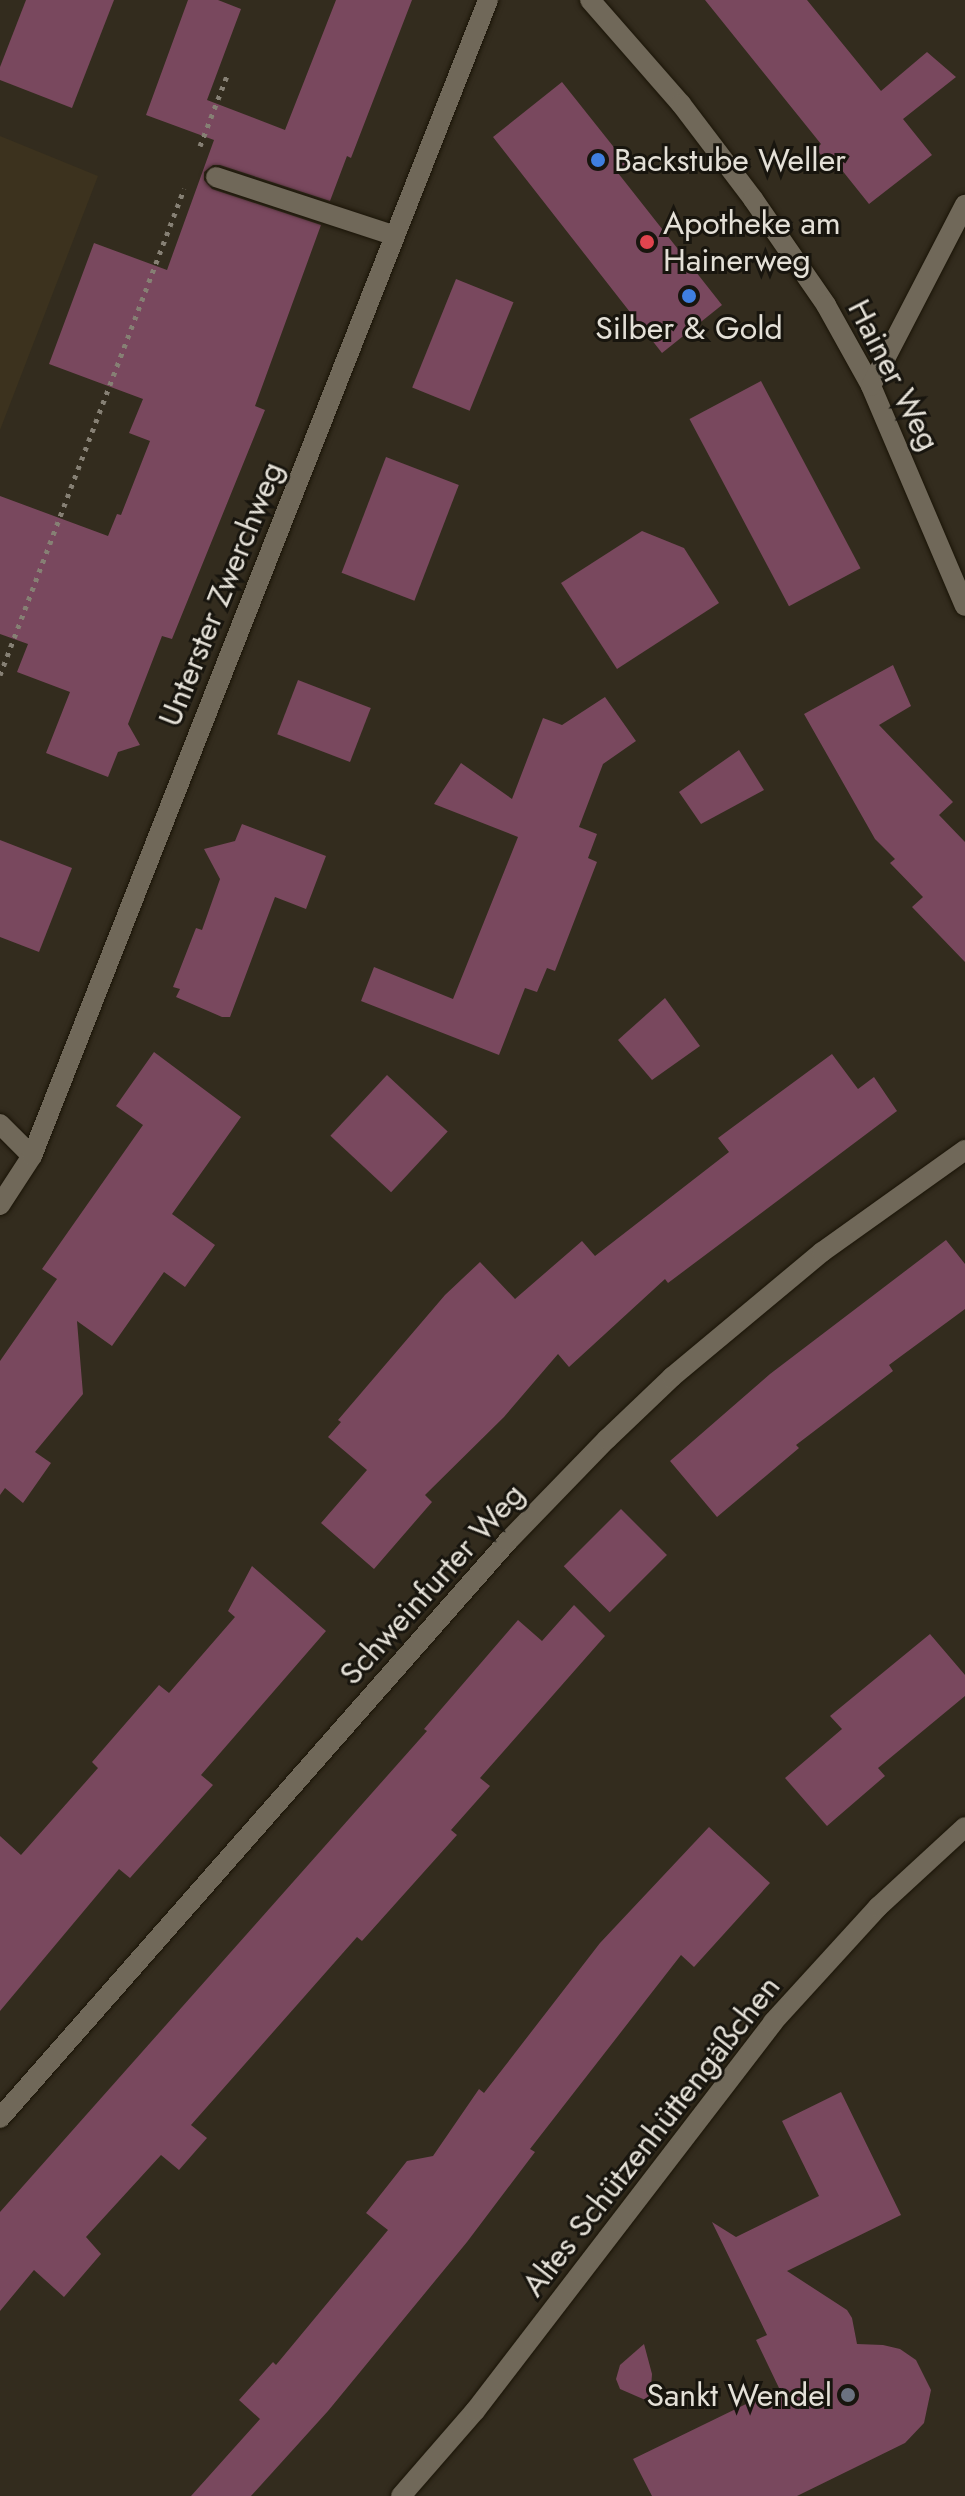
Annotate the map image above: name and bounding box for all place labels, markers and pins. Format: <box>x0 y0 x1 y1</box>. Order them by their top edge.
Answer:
place label: Backstube Weller <box>614 141 846 179</box>
marker: Backstube Weller <box>589 151 607 169</box>
place label: Apotheke am Hainerweg <box>663 205 841 280</box>
marker: Apotheke am Hainerweg <box>638 233 656 251</box>
marker: Silber & Gold <box>680 287 698 305</box>
place label: Silber & Gold <box>595 309 783 347</box>
place label: Sankt Wendel <box>646 2376 832 2414</box>
marker: Sankt Wendel <box>839 2386 857 2404</box>

